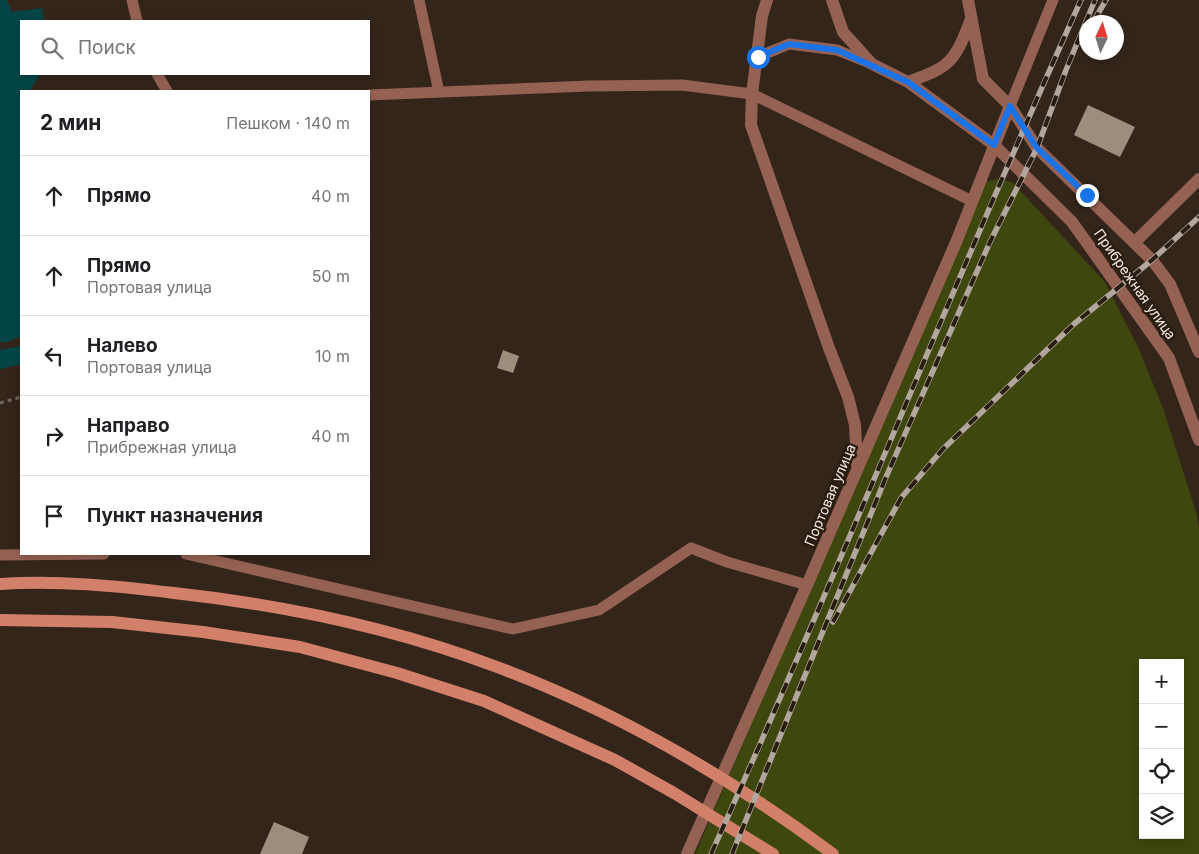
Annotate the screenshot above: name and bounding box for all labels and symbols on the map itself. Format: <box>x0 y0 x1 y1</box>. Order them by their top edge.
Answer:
north arrow <box>1079 15 1124 60</box>
route start <box>747 46 770 69</box>
route end <box>1076 184 1099 207</box>
street label: Прибрежная улица <box>1091 225 1180 342</box>
street label: Портовая улица <box>800 441 859 548</box>

